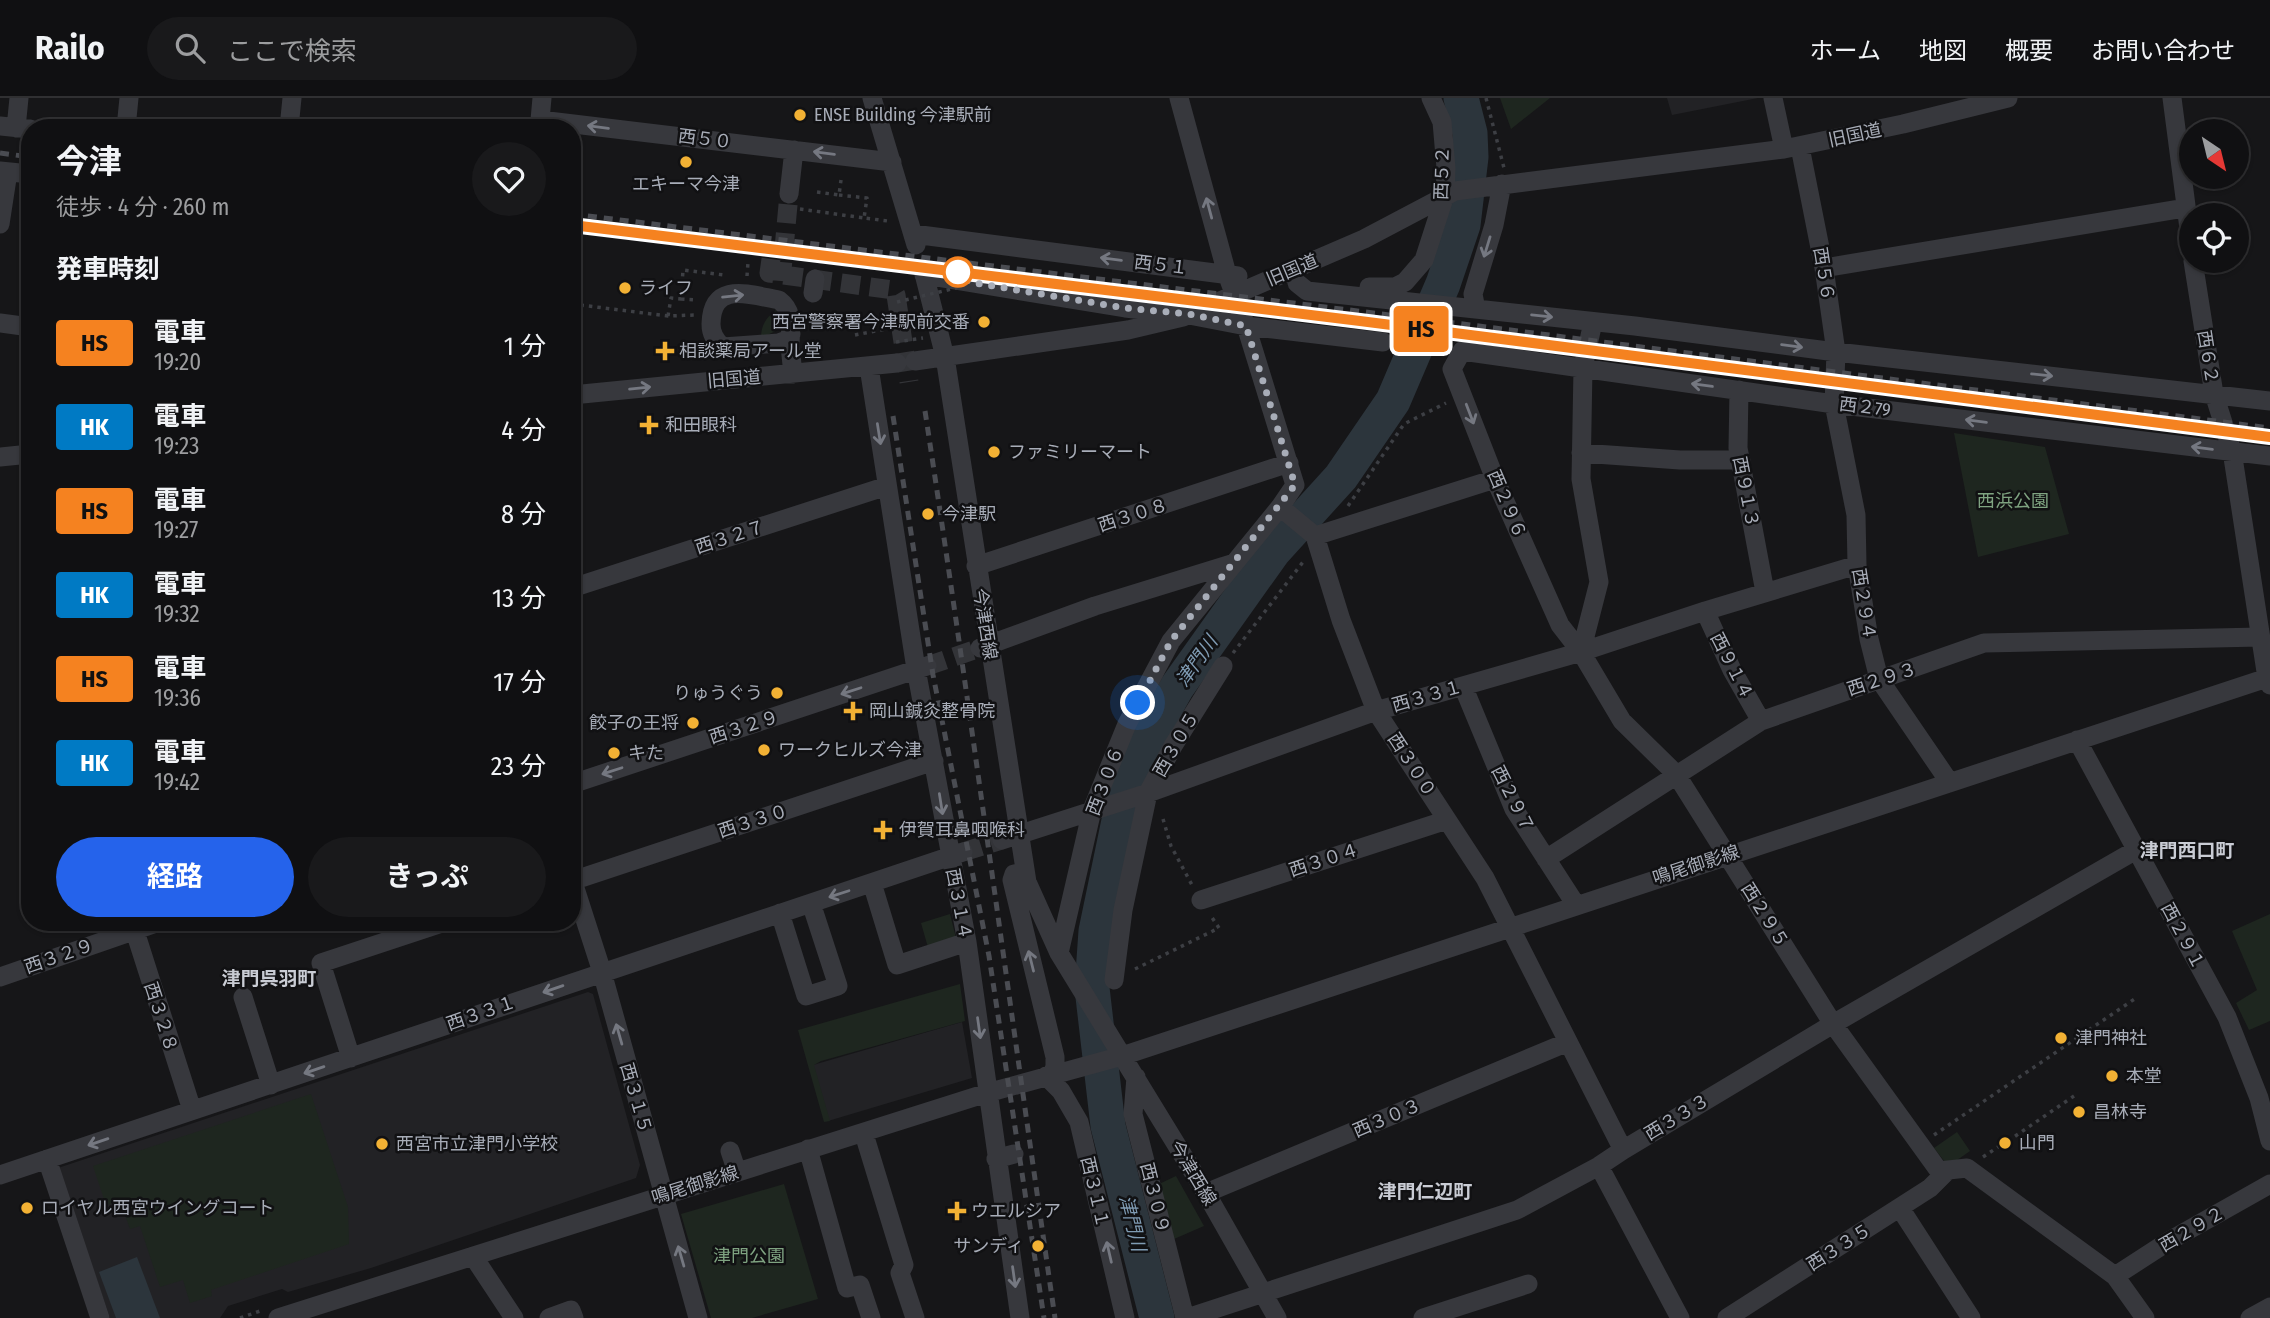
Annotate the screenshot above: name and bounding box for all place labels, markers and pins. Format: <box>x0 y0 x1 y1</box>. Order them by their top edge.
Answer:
place label: ENSE Building 今津駅前 <box>814 104 992 126</box>
marker: ENSE Building 今津駅前 <box>792 107 808 123</box>
marker: エキーマ今津 <box>678 154 694 170</box>
place label: エキーマ今津 <box>632 173 740 195</box>
unlabelled marker <box>943 257 973 287</box>
place label: ライフ <box>639 277 693 299</box>
marker: ライフ <box>617 280 633 296</box>
place label: 西宮警察署今津駅前交番 <box>772 311 970 333</box>
marker: 西宮警察署今津駅前交番 <box>976 314 992 330</box>
place label: 相談薬局アール堂 <box>679 340 822 362</box>
marker: 相談薬局アール堂 <box>657 343 673 359</box>
place label: 和田眼科 <box>665 414 737 436</box>
marker: 和田眼科 <box>639 415 659 435</box>
place label: ファミリーマート <box>1008 441 1152 463</box>
marker: ファミリーマート <box>986 444 1002 460</box>
place label: 今津駅 <box>942 503 996 525</box>
marker: 今津駅 <box>920 506 936 522</box>
place label: りゅうぐう <box>673 682 763 704</box>
marker: りゅうぐう <box>769 685 785 701</box>
place label: 岡山鍼灸整骨院 <box>869 700 995 722</box>
marker: 岡山鍼灸整骨院 <box>843 701 863 721</box>
place label: 餃子の王将 <box>589 712 679 734</box>
marker: 餃子の王将 <box>685 715 701 731</box>
place label: ワークヒルズ今津 <box>778 739 922 761</box>
place label: キた <box>628 742 664 764</box>
marker: ワークヒルズ今津 <box>756 742 772 758</box>
marker: キた <box>606 745 622 761</box>
place label: 伊賀耳鼻咽喉科 <box>899 819 1025 841</box>
marker: 伊賀耳鼻咽喉科 <box>873 820 893 840</box>
place label: 津門神社 <box>2075 1027 2147 1049</box>
marker: 津門神社 <box>2053 1030 2069 1046</box>
place label: 本堂 <box>2126 1065 2162 1087</box>
marker: 本堂 <box>2104 1068 2120 1084</box>
place label: 昌林寺 <box>2093 1101 2147 1123</box>
marker: 昌林寺 <box>2071 1104 2087 1120</box>
place label: 山門 <box>2019 1132 2055 1154</box>
place label: 西宮市立津門小学校 <box>396 1133 558 1155</box>
marker: 山門 <box>1997 1135 2013 1151</box>
marker: 西宮市立津門小学校 <box>374 1136 390 1152</box>
place label: ロイヤル西宮ウイングコート <box>41 1197 274 1219</box>
marker: ロイヤル西宮ウイングコート <box>19 1200 35 1216</box>
place label: ウエルシア <box>971 1200 1061 1222</box>
marker: ウエルシア <box>949 1203 965 1219</box>
place label: サンディ <box>953 1235 1024 1257</box>
marker: サンディ <box>1030 1238 1046 1254</box>

